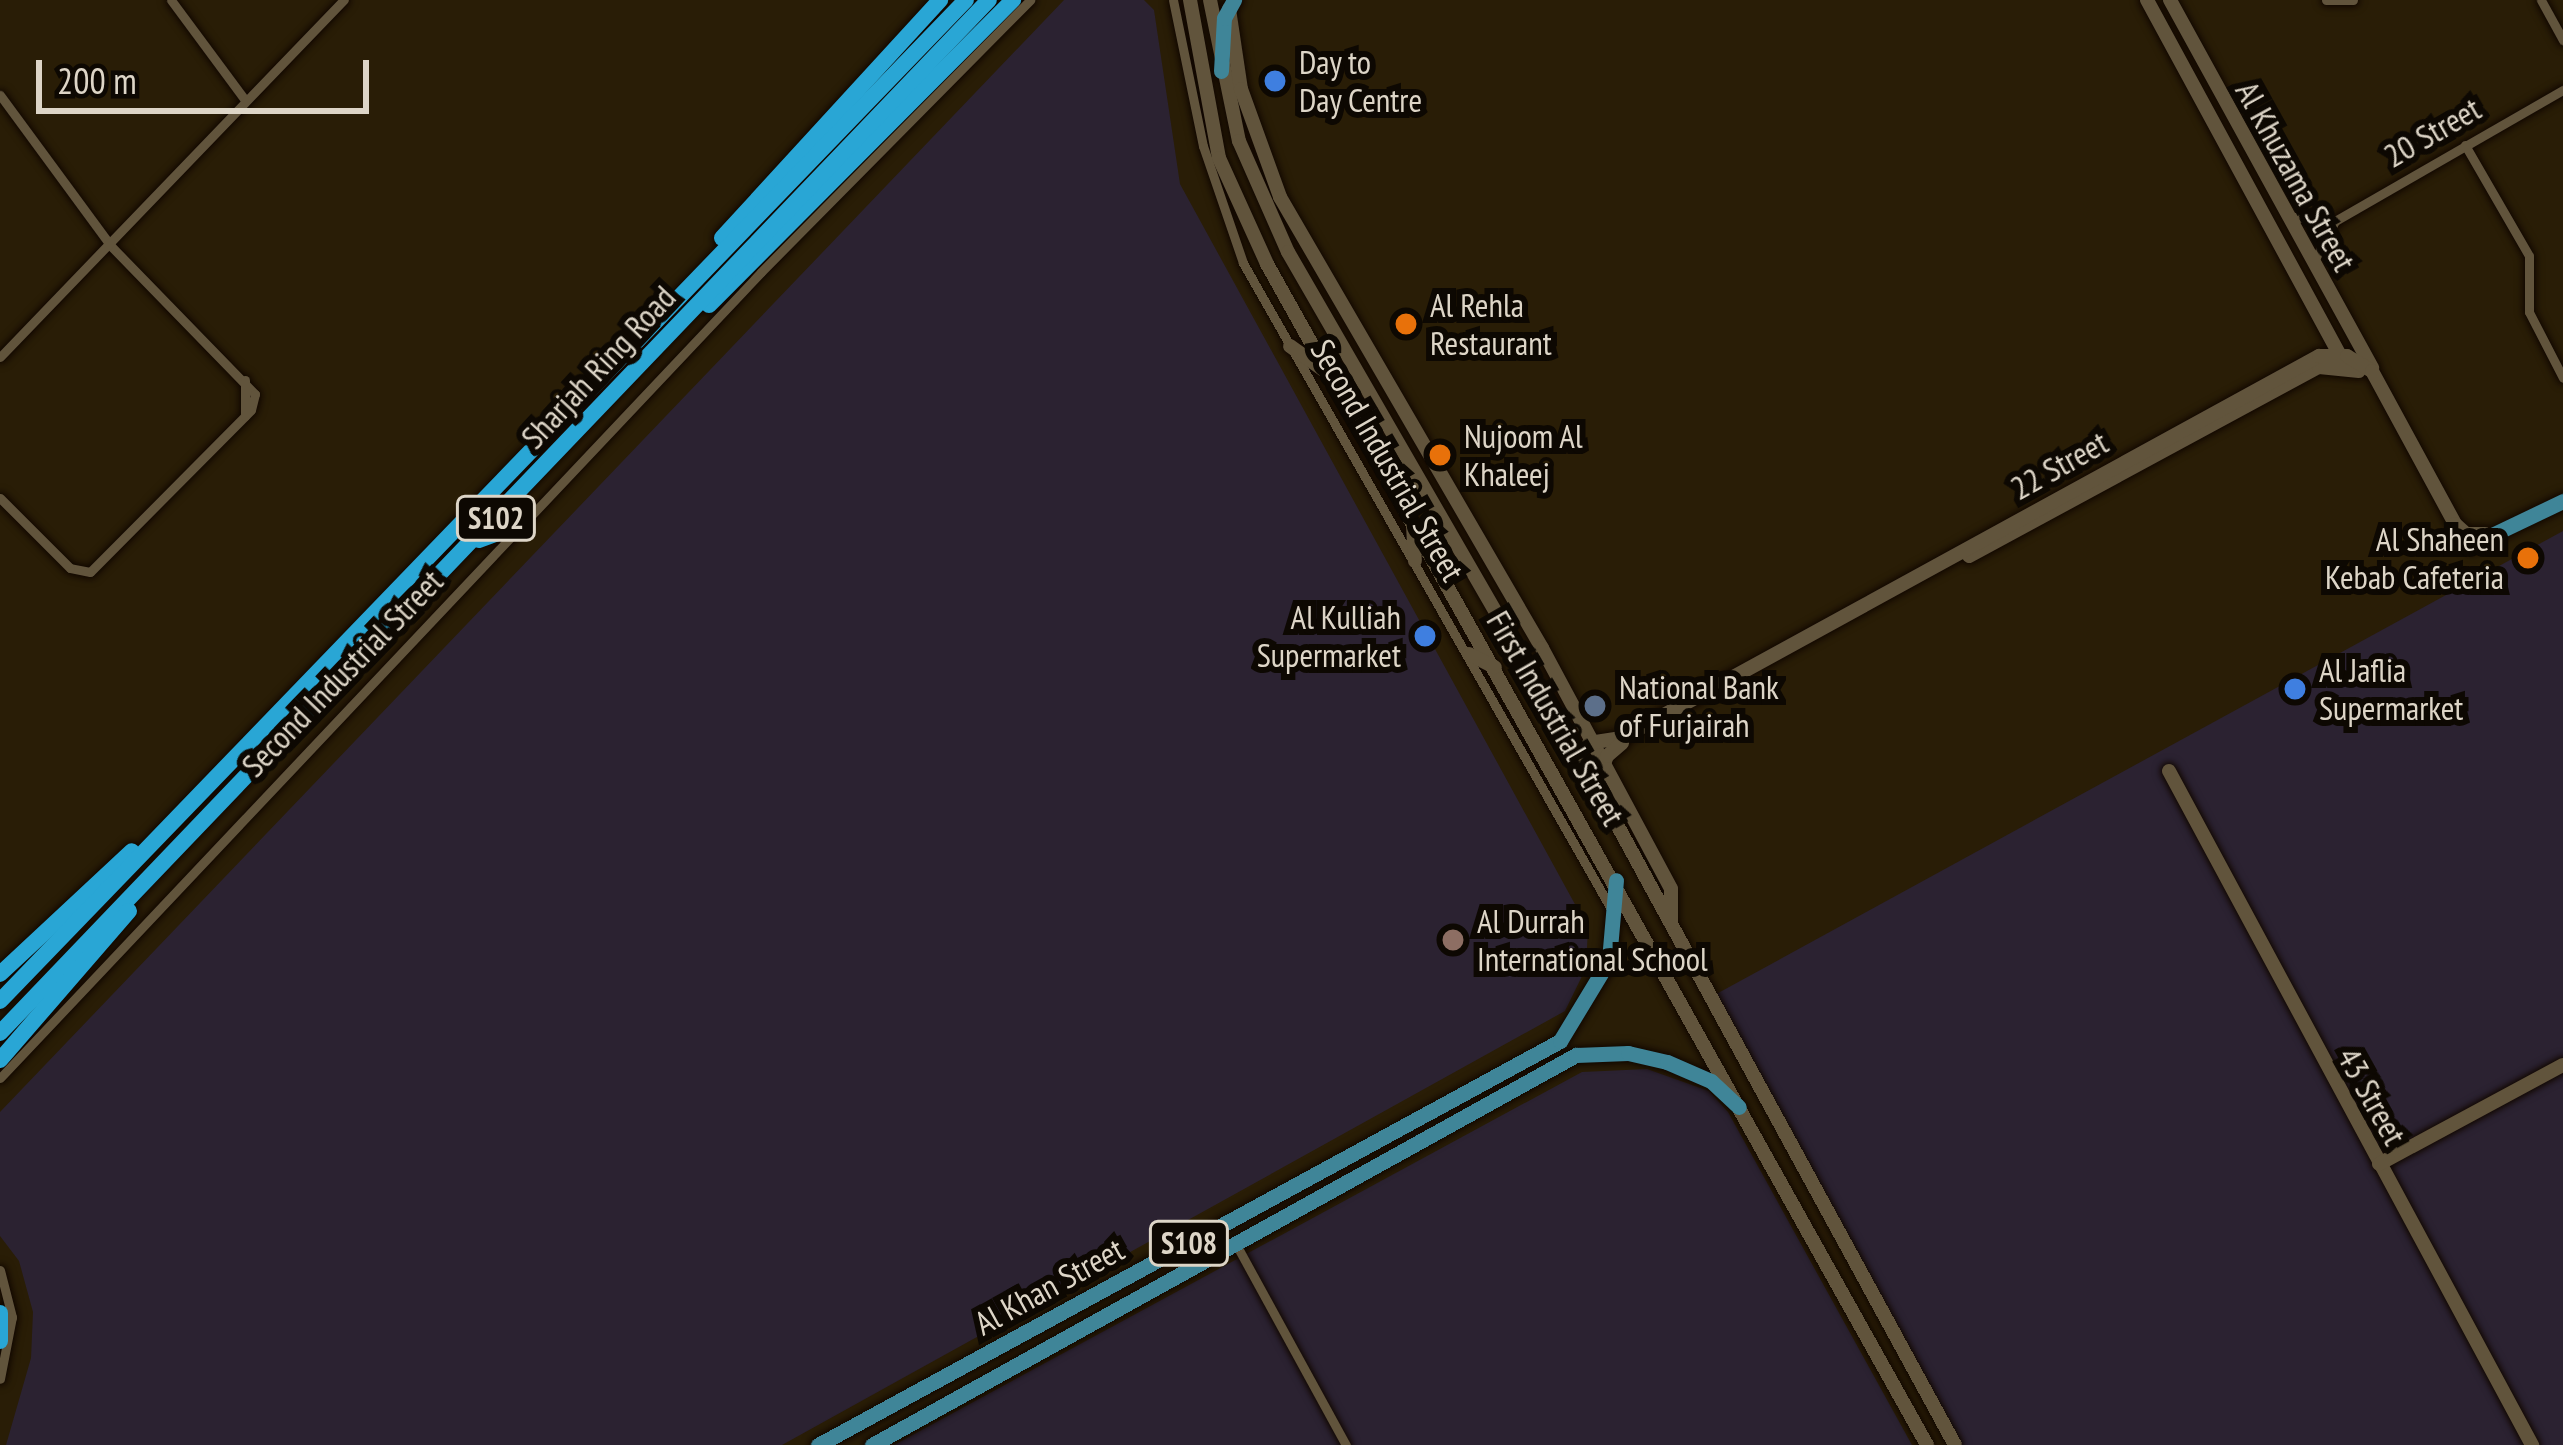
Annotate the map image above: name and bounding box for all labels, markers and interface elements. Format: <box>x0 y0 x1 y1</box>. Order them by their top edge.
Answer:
scale bar <box>42 36 375 110</box>
place label: Day to Day Centre <box>1299 42 1423 120</box>
text: 200 m <box>57 57 137 104</box>
marker: Day to Day Centre <box>1262 68 1288 94</box>
street label: Al Khuzama Street <box>2228 74 2364 278</box>
street label: 20 Street <box>2377 89 2487 175</box>
street label: Sharjah Ring Road <box>513 278 683 456</box>
place label: Al Rehla Restaurant <box>1430 285 1552 363</box>
marker: Al Rehla Restaurant <box>1393 311 1419 337</box>
street label: Second Industrial Street <box>1303 332 1473 588</box>
place label: Nujoom Al Khaleej <box>1464 416 1583 494</box>
street label: 22 Street <box>2003 422 2115 508</box>
marker: Nujoom Al Khaleej <box>1427 442 1453 468</box>
road number: S102 <box>454 494 538 542</box>
place label: Al Shaheen Kebab Cafeteria <box>2325 519 2504 597</box>
marker: Al Shaheen Kebab Cafeteria <box>2515 545 2541 571</box>
street label: Second Industrial Street <box>233 561 451 785</box>
place label: Al Kulliah Supermarket <box>1257 597 1401 675</box>
street label: First Industrial Street <box>1479 604 1633 832</box>
marker: Al Kulliah Supermarket <box>1412 623 1438 649</box>
place label: Al Jaflia Supermarket <box>2319 650 2463 728</box>
place label: National Bank of Furjairah <box>1619 667 1779 745</box>
marker: Al Jaflia Supermarket <box>2282 676 2308 702</box>
marker: National Bank of Furjairah <box>1582 693 1608 719</box>
place label: Al Durrah International School <box>1477 901 1708 979</box>
marker: Al Durrah International School <box>1440 927 1466 953</box>
street label: 43 Street <box>2329 1040 2415 1152</box>
road number: S108 <box>1147 1219 1231 1267</box>
street label: Al Khan Street <box>968 1229 1130 1343</box>

